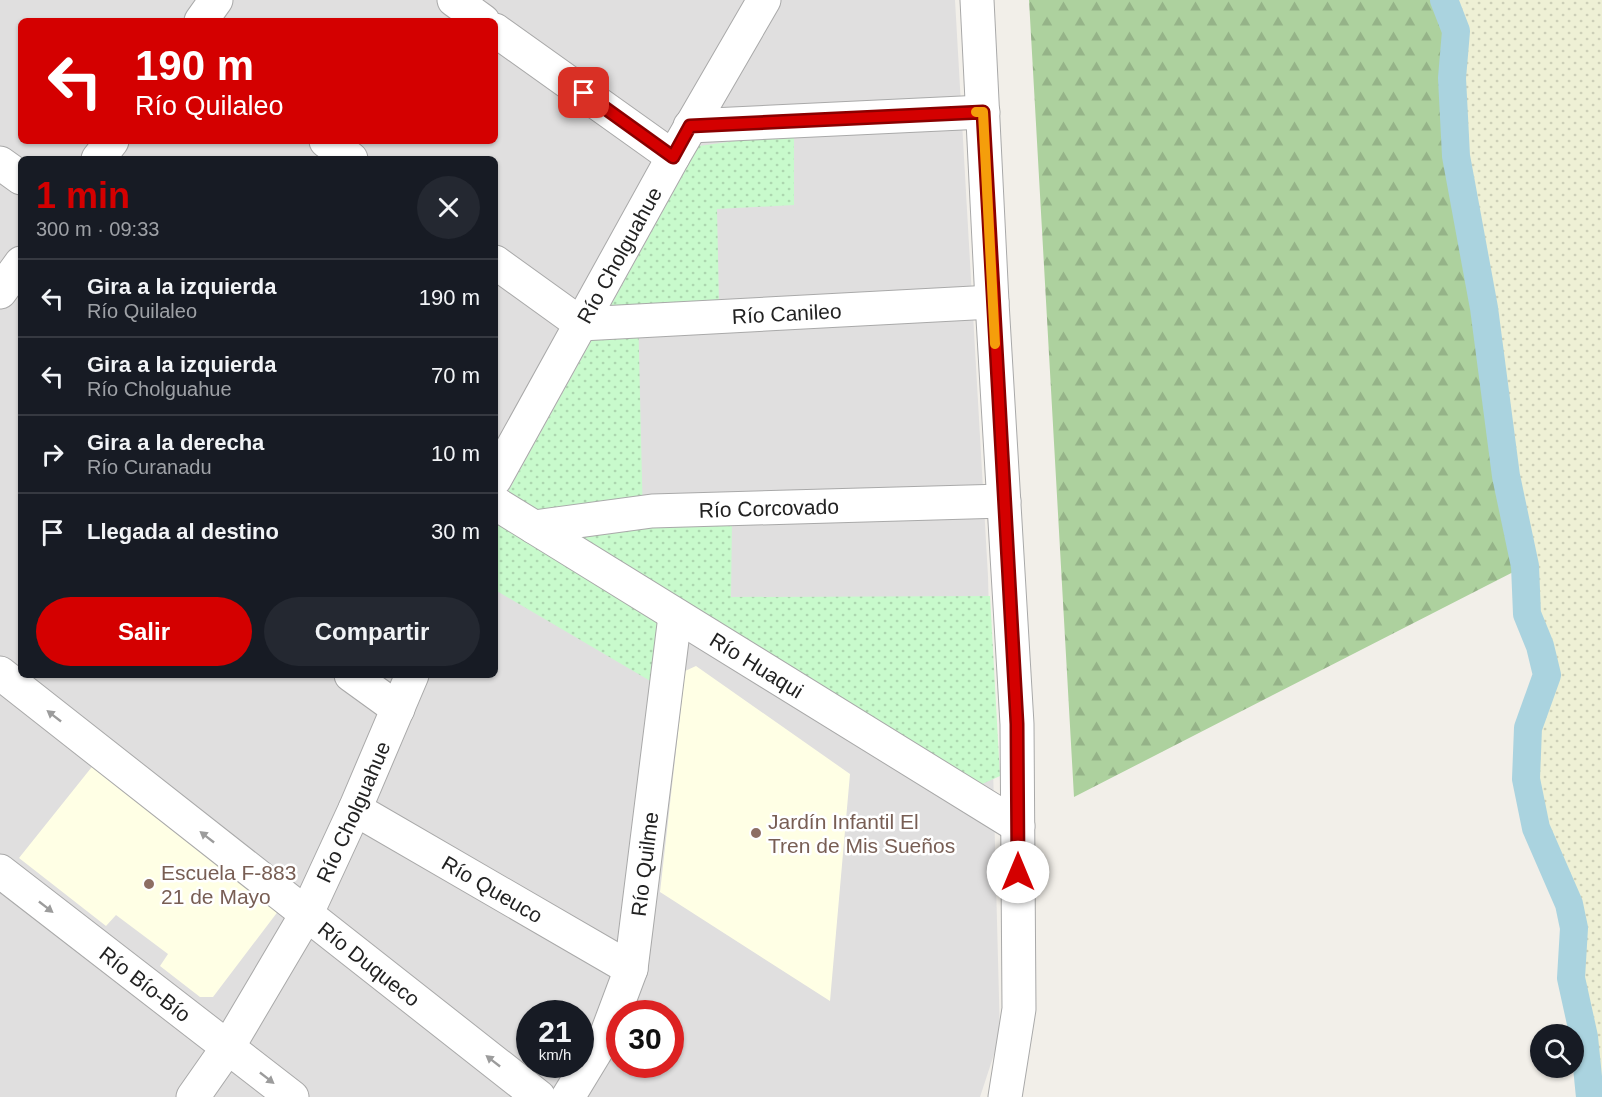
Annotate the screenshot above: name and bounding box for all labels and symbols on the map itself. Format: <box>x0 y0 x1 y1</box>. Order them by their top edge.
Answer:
pin <box>558 67 609 118</box>
street label: Río Cholguahue <box>572 183 666 327</box>
street label: Río Canileo <box>731 299 842 327</box>
street label: Río Corcovado <box>698 494 839 521</box>
street label: Río Huaqui <box>706 627 808 702</box>
one-way arrow <box>46 709 62 722</box>
street label: Río Cholguahue <box>311 737 394 886</box>
place label: Jardín Infantil El Tren de Mis Sueños <box>768 810 955 857</box>
street label: Río Quilme <box>626 811 662 918</box>
marker: Jardín Infantil El Tren de Mis Sueños <box>749 826 763 840</box>
one-way arrow <box>199 830 215 843</box>
position arrow <box>986 840 1050 904</box>
street label: Río Queuco <box>438 851 547 927</box>
place label: Escuela F-883 21 de Mayo <box>161 861 296 908</box>
marker: Escuela F-883 21 de Mayo <box>142 877 156 891</box>
one-way arrow <box>39 900 54 912</box>
street label: Río Duqueco <box>314 917 425 1011</box>
street label: Río Bío-Bío <box>96 941 196 1026</box>
speed limit sign: 30 <box>606 1000 684 1078</box>
one-way arrow <box>485 1055 501 1067</box>
one-way arrow <box>259 1071 275 1084</box>

